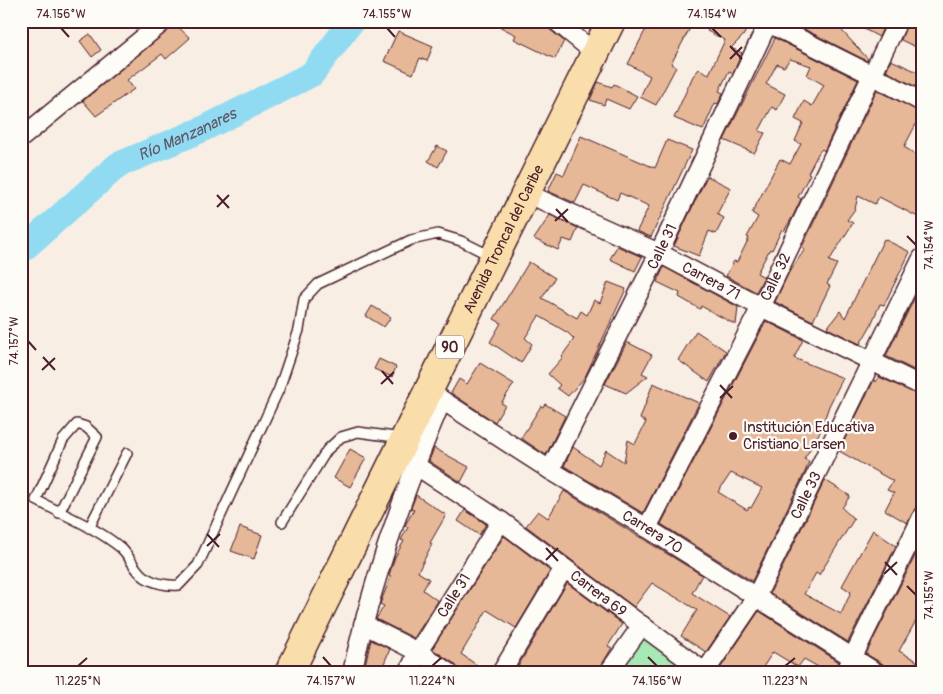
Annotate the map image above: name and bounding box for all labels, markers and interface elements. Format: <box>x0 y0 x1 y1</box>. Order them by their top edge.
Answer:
text: 74.156°W <box>36 7 86 22</box>
text: 74.155°W <box>362 7 412 22</box>
text: 74.154°W <box>687 7 737 22</box>
water label: Río Manzanares <box>135 103 241 165</box>
street label: Avenida Troncal del Caribe <box>459 161 548 316</box>
text: 74.154°W <box>922 220 937 270</box>
street label: Calle 31 <box>643 221 681 272</box>
street label: Calle 32 <box>756 250 795 304</box>
street label: Carrera 71 <box>679 257 744 304</box>
text: 74.157°W <box>7 317 22 365</box>
road number: 90 <box>436 336 464 358</box>
place label: Institución Educativa Cristiano Larsen <box>743 418 874 454</box>
marker: Institución Educativa Cristiano Larsen <box>727 430 739 442</box>
street label: Calle 33 <box>786 468 826 522</box>
street label: Carrera 70 <box>619 506 686 558</box>
street label: Carrera 69 <box>566 566 631 621</box>
street label: Calle 31 <box>433 570 475 621</box>
text: 74.155°W <box>922 570 937 620</box>
text: 11.225°N <box>55 674 101 689</box>
text: 74.157°W <box>307 674 355 689</box>
text: 11.224°N <box>409 674 455 689</box>
text: 74.156°W <box>632 674 682 689</box>
text: 11.223°N <box>762 674 808 689</box>

